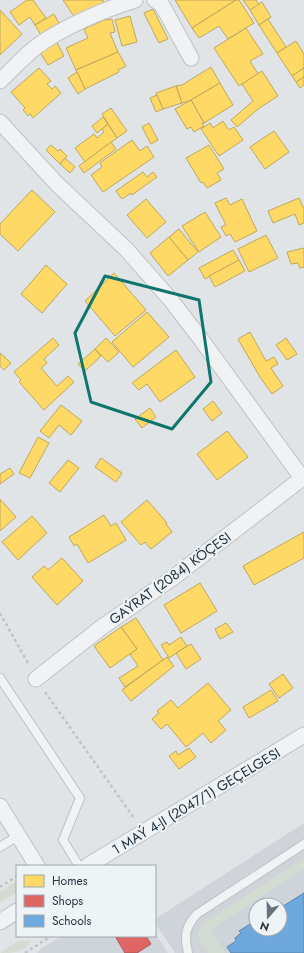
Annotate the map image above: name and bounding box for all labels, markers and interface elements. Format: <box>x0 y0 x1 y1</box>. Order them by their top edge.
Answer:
street label: GAÝRAT (2084) KÖÇESI <box>105 527 235 629</box>
street label: 1 MAÝ 4-JI (2047/1) GEÇELGESI <box>108 743 284 859</box>
legend <box>16 865 156 937</box>
text: Homes <box>52 872 88 890</box>
text: Shops <box>52 892 83 910</box>
north arrow <box>248 897 288 937</box>
text: Schools <box>52 912 91 930</box>
text: N <box>258 917 271 935</box>

